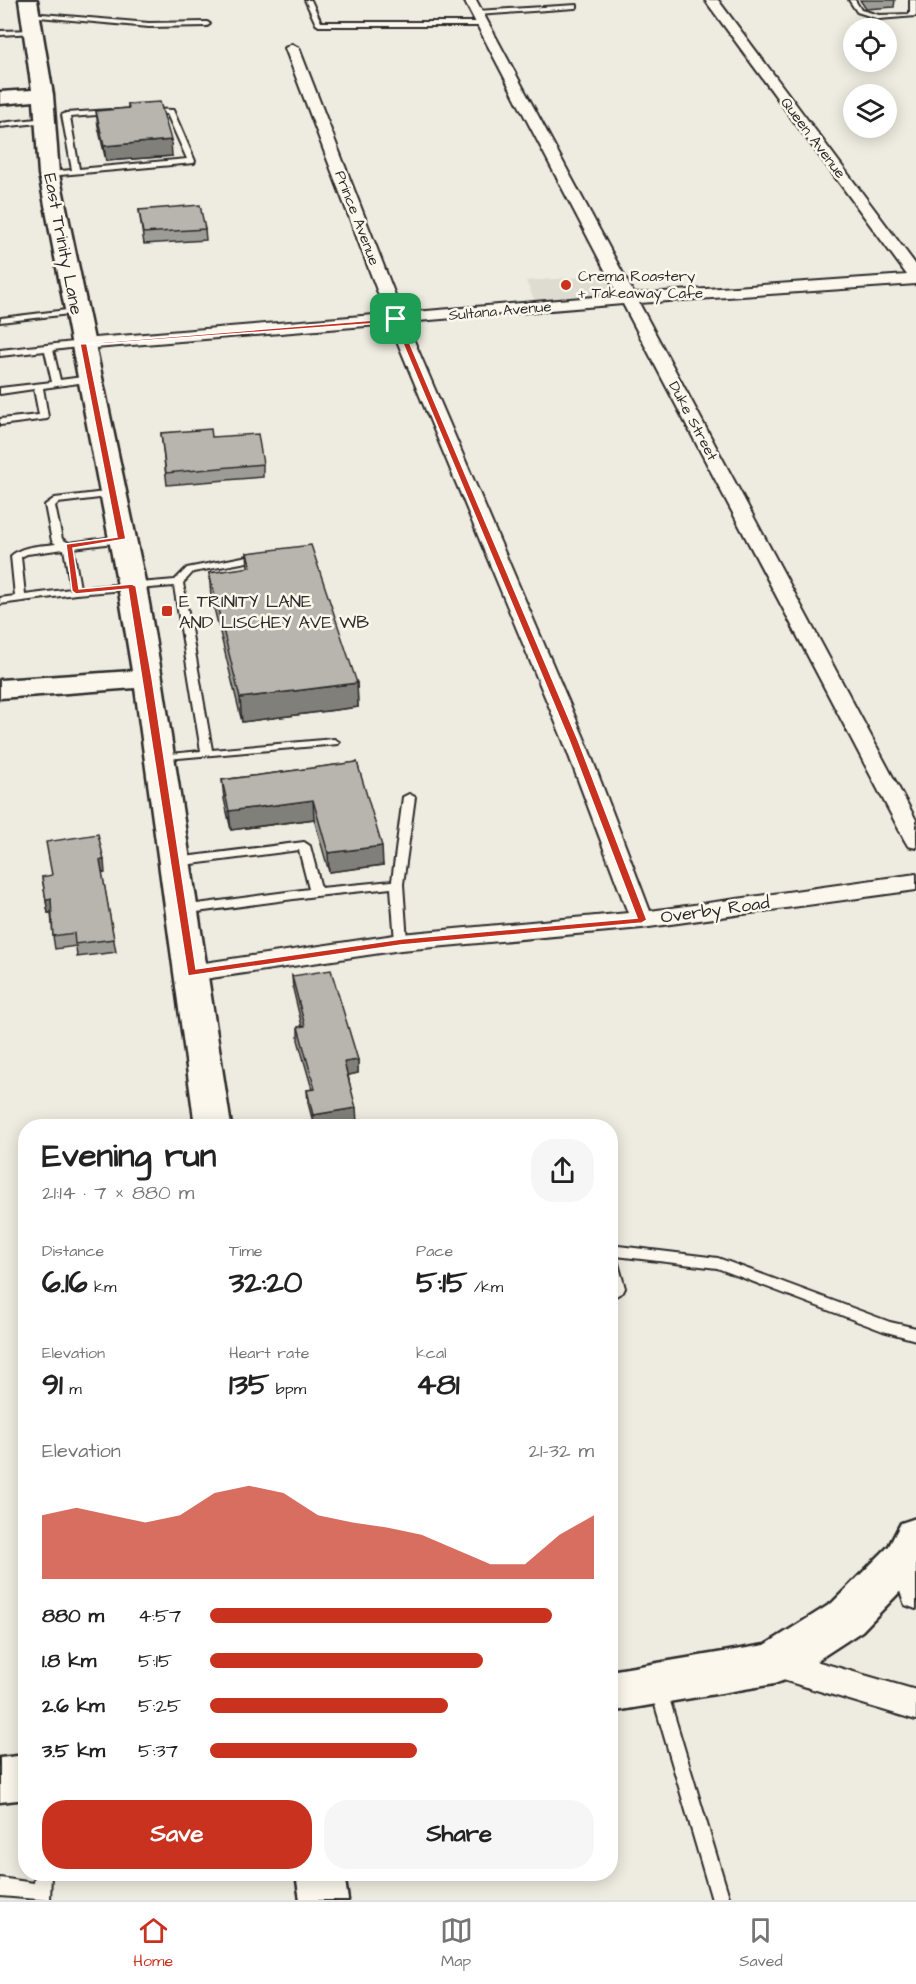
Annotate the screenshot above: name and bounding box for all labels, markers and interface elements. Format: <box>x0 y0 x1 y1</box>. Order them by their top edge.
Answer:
map controls <box>843 18 897 138</box>
button: locate <box>843 18 897 72</box>
button: layers <box>843 84 897 138</box>
street label: Queen Avenue <box>775 93 851 183</box>
street label: Prince Avenue <box>329 168 385 268</box>
street label: East Trinity Lane <box>36 171 89 317</box>
place label: Crema Roastery + Takeaway Cafe <box>578 266 703 305</box>
marker: Crema Roastery + Takeaway Cafe <box>559 278 573 292</box>
pin <box>370 293 421 344</box>
street label: Sultana Avenue <box>448 296 552 326</box>
icon: arrive <box>379 302 412 335</box>
street label: Duke Street <box>663 378 723 464</box>
place label: E TRINITY LANE AND LISCHEY AVE WB <box>179 589 369 635</box>
marker: E TRINITY LANE AND LISCHEY AVE WB <box>160 604 174 618</box>
street label: Overby Road <box>659 890 771 931</box>
text: Evening run <box>42 1133 216 1179</box>
button: share <box>531 1139 594 1202</box>
text: 21:14 · 7 × 880 m <box>42 1179 194 1207</box>
text: Distance <box>42 1240 104 1262</box>
text: Time <box>229 1240 263 1262</box>
text: Pace <box>416 1240 453 1262</box>
text: 6.16 <box>42 1262 88 1304</box>
text: 32:20 <box>229 1262 303 1304</box>
text: 5:15 <box>416 1262 467 1304</box>
text: km <box>88 1276 116 1298</box>
text: /km <box>467 1276 503 1298</box>
text: Elevation <box>42 1342 105 1364</box>
text: Heart rate <box>229 1342 309 1364</box>
text: kcal <box>416 1342 447 1364</box>
text: 91 <box>42 1364 63 1406</box>
text: 135 <box>229 1364 269 1406</box>
text: 481 <box>416 1364 460 1406</box>
text: m <box>63 1378 82 1400</box>
text: bpm <box>269 1378 306 1400</box>
text: Elevation <box>42 1437 121 1465</box>
text: 21–32 m <box>529 1437 594 1465</box>
text: 880 m <box>42 1602 104 1630</box>
text: 4:57 <box>138 1602 181 1630</box>
text: 1.8 km <box>42 1647 96 1675</box>
text: 5:15 <box>138 1647 172 1675</box>
text: 2.6 km <box>42 1692 105 1720</box>
text: 5:25 <box>138 1692 181 1720</box>
text: 3.5 km <box>42 1737 105 1765</box>
text: 5:37 <box>138 1737 178 1765</box>
button: Save <box>42 1800 312 1869</box>
button: Share <box>324 1800 594 1869</box>
tab: Home <box>133 1914 173 1972</box>
tab: Map <box>440 1914 473 1972</box>
tab: Saved <box>739 1914 783 1972</box>

